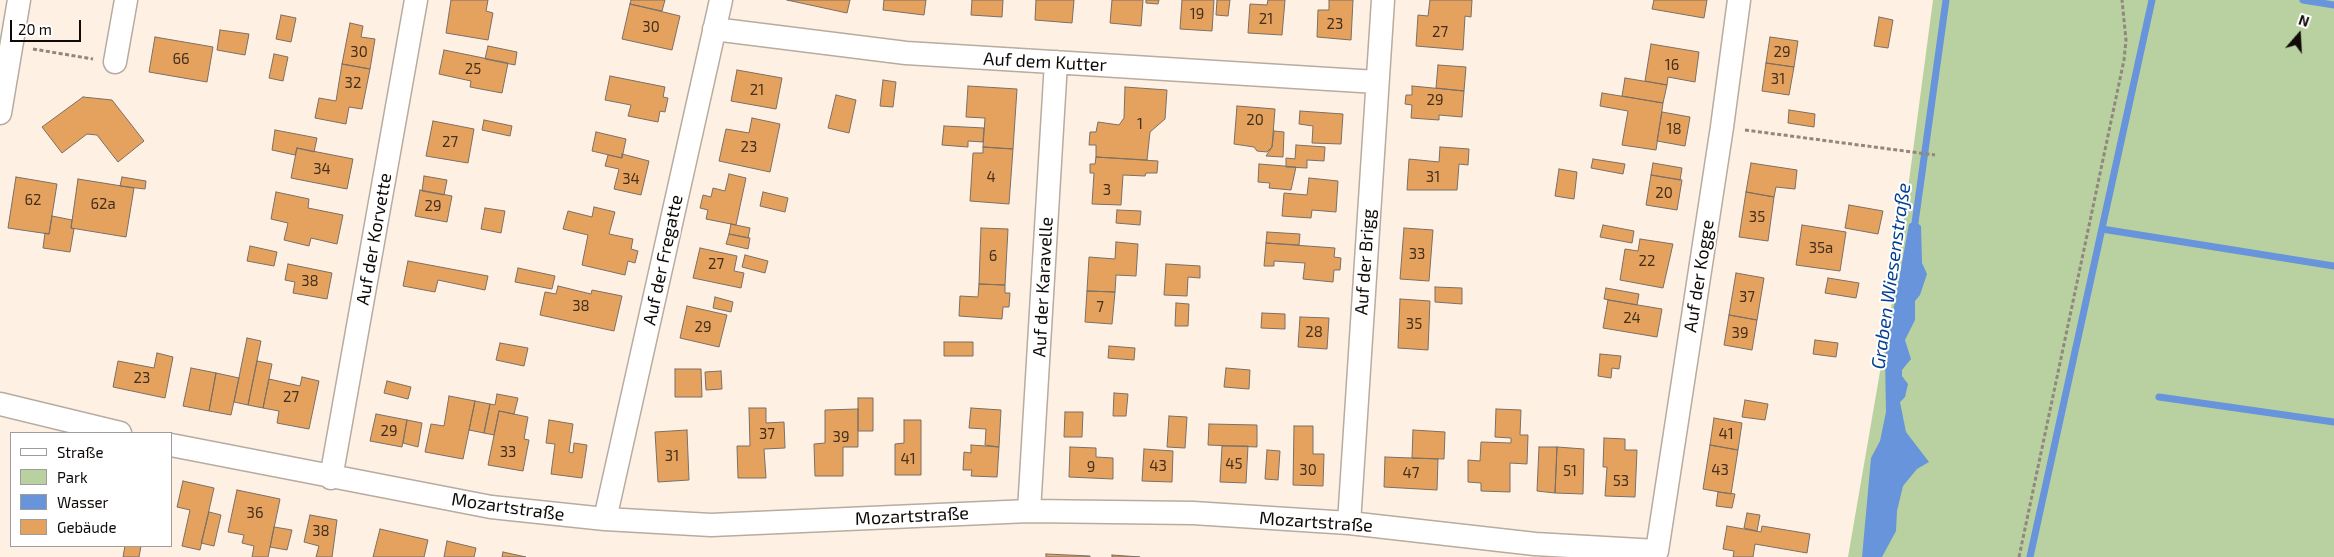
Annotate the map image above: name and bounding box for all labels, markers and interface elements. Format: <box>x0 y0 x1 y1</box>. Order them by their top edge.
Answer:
house number: 19 <box>1190 5 1204 23</box>
scale bar <box>12 10 84 42</box>
house number: 21 <box>1259 10 1273 28</box>
north arrow <box>2274 10 2324 60</box>
text: N <box>2296 11 2312 30</box>
house number: 23 <box>1327 15 1343 33</box>
house number: 30 <box>642 18 660 36</box>
text: 20 m <box>18 20 52 38</box>
house number: 27 <box>1432 23 1448 41</box>
house number: 30 <box>350 43 368 61</box>
house number: 29 <box>1773 43 1791 61</box>
street label: Auf dem Kutter <box>983 48 1107 76</box>
house number: 66 <box>172 50 190 68</box>
house number: 16 <box>1665 56 1679 74</box>
house number: 25 <box>465 60 481 78</box>
house number: 31 <box>1771 70 1785 88</box>
house number: 32 <box>345 74 361 92</box>
house number: 21 <box>750 81 764 99</box>
house number: 29 <box>1426 91 1444 109</box>
house number: 20 <box>1246 111 1264 129</box>
house number: 1 <box>1137 115 1143 133</box>
house number: 18 <box>1666 120 1682 138</box>
house number: 27 <box>442 133 458 151</box>
house number: 23 <box>741 138 757 156</box>
house number: 34 <box>313 160 331 178</box>
house number: 4 <box>986 168 996 186</box>
house number: 31 <box>1426 168 1440 186</box>
house number: 34 <box>622 170 640 188</box>
street label: Auf der Korvette <box>352 171 396 307</box>
house number: 3 <box>1103 181 1111 199</box>
water label: Graben Wiesenstraße <box>1867 181 1915 371</box>
house number: 20 <box>1655 184 1673 202</box>
house number: 62 <box>24 191 42 209</box>
street label: Auf der Fregatte <box>639 193 687 327</box>
house number: 62a <box>90 195 116 213</box>
house number: 29 <box>424 197 442 215</box>
street label: Auf der Brigg <box>1351 208 1379 316</box>
house number: 35 <box>1749 208 1765 226</box>
street label: Auf der Karavelle <box>1029 216 1057 358</box>
street label: Auf der Kogge <box>1679 218 1719 334</box>
house number: 35a <box>1809 239 1833 257</box>
house number: 33 <box>1409 245 1425 263</box>
house number: 6 <box>989 247 997 265</box>
house number: 22 <box>1639 252 1655 270</box>
house number: 27 <box>708 255 724 273</box>
house number: 38 <box>301 272 319 290</box>
house number: 37 <box>1739 288 1755 306</box>
house number: 38 <box>572 297 590 315</box>
house number: 7 <box>1096 298 1104 316</box>
house number: 24 <box>1623 309 1641 327</box>
house number: 35 <box>1406 315 1422 333</box>
house number: 29 <box>694 318 712 336</box>
house number: 28 <box>1305 323 1323 341</box>
house number: 39 <box>1732 324 1748 342</box>
house number: 23 <box>134 369 150 387</box>
house number: 27 <box>283 388 299 406</box>
house number: 29 <box>380 422 398 440</box>
house number: 37 <box>759 425 775 443</box>
house number: 41 <box>1718 425 1734 443</box>
house number: 39 <box>833 428 849 446</box>
legend <box>10 432 172 547</box>
text: Straße <box>57 443 103 461</box>
house number: 33 <box>500 443 516 461</box>
house number: 31 <box>665 447 679 465</box>
house number: 41 <box>900 450 916 468</box>
house number: 45 <box>1225 455 1243 473</box>
house number: 43 <box>1149 457 1167 475</box>
house number: 9 <box>1087 458 1095 476</box>
house number: 30 <box>1299 461 1317 479</box>
house number: 43 <box>1711 461 1729 479</box>
house number: 51 <box>1563 462 1577 480</box>
house number: 47 <box>1403 464 1419 482</box>
text: Park <box>57 468 88 486</box>
house number: 53 <box>1613 472 1629 490</box>
street label: Mozartstraße <box>450 488 566 526</box>
text: Wasser <box>57 493 109 511</box>
street label: Mozartstraße <box>854 502 970 530</box>
house number: 36 <box>247 504 263 522</box>
street label: Mozartstraße <box>1258 507 1374 537</box>
text: Gebäude <box>57 518 116 536</box>
house number: 38 <box>312 522 330 540</box>

